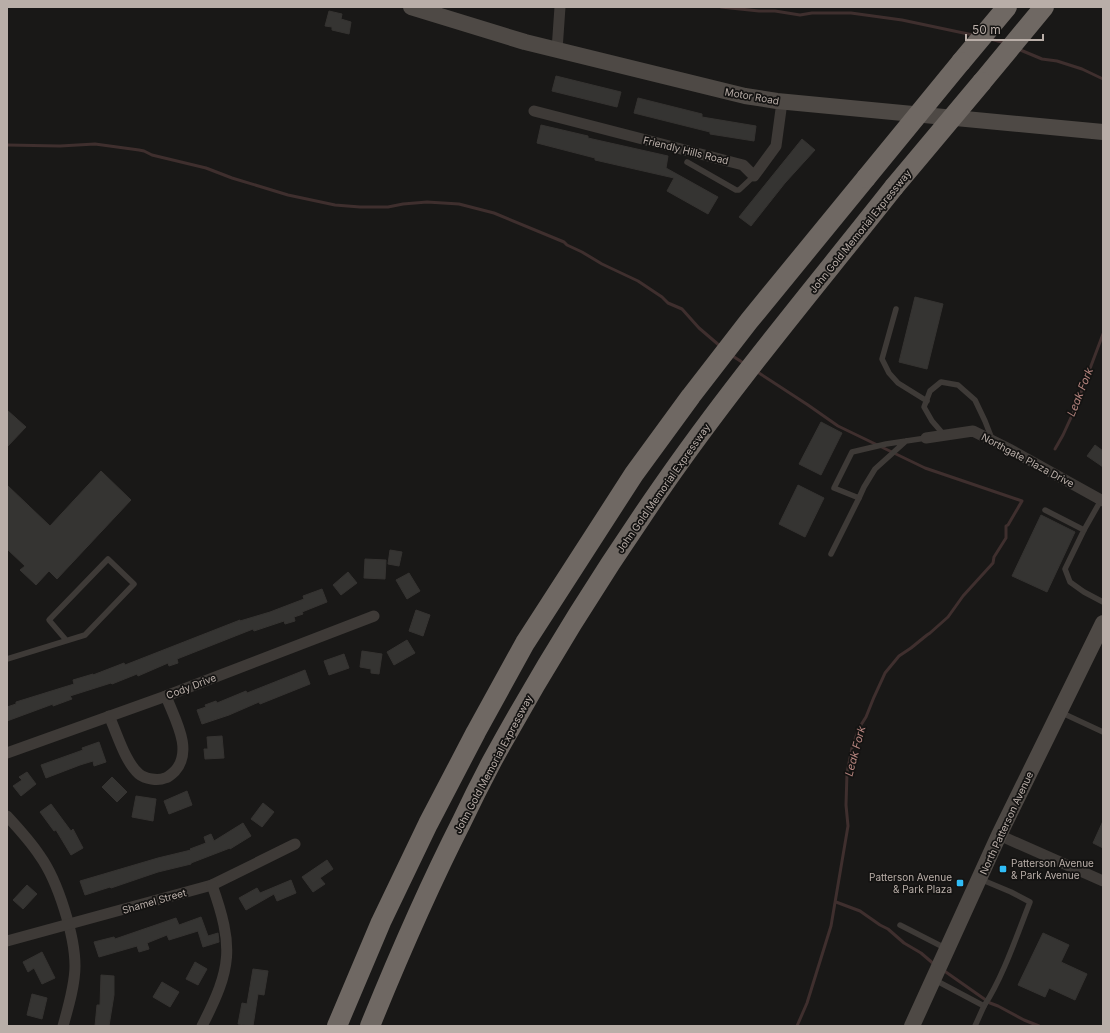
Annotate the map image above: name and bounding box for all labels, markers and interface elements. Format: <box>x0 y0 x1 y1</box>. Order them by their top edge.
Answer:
scale bar <box>966 16 1043 42</box>
text: 50 m <box>972 22 1001 37</box>
street label: Motor Road <box>724 85 780 107</box>
street label: Friendly Hills Road <box>642 134 730 166</box>
street label: John Gold Memorial Expressway <box>807 167 914 295</box>
water label: Leak Fork <box>1064 365 1096 418</box>
street label: John Gold Memorial Expressway <box>614 421 713 555</box>
street label: Northgate Plaza Drive <box>980 430 1077 490</box>
street label: Cody Drive <box>164 671 218 701</box>
street label: John Gold Memorial Expressway <box>451 693 535 835</box>
water label: Leak Fork <box>842 723 869 778</box>
street label: North Patterson Avenue <box>977 769 1035 876</box>
place label: Patterson Avenue & Park Avenue <box>1011 857 1094 881</box>
marker: Patterson Avenue & Park Avenue <box>998 864 1008 874</box>
place label: Patterson Avenue & Park Plaza <box>869 871 952 895</box>
marker: Patterson Avenue & Park Plaza <box>955 878 965 888</box>
street label: Shamel Street <box>121 886 188 916</box>

